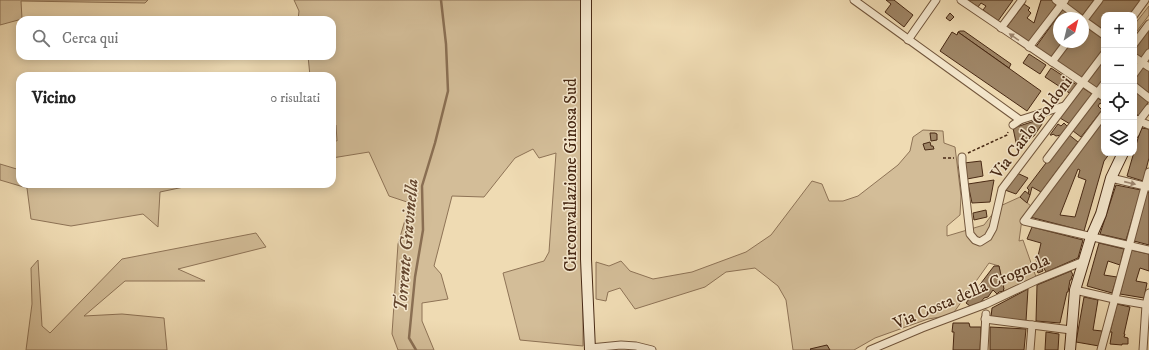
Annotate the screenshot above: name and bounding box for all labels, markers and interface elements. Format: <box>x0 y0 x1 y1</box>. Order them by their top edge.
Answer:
north arrow <box>1053 12 1089 48</box>
map controls <box>1101 12 1137 156</box>
button: + <box>1101 12 1137 48</box>
search box <box>16 16 336 60</box>
icon: search <box>30 27 52 49</box>
text: Cerca qui <box>62 29 118 48</box>
one-way arrow <box>1008 33 1019 41</box>
button: − <box>1101 48 1137 84</box>
street label: Via Carlo Goldoni <box>985 72 1078 184</box>
street label: Circonvallazione Ginosa Sud <box>560 78 582 272</box>
button: locate <box>1101 84 1137 120</box>
text: Vicino <box>32 87 76 109</box>
text: 0 risultati <box>270 90 320 106</box>
button: layers <box>1101 120 1137 156</box>
water label: Torrente Gravinella <box>390 178 424 312</box>
one-way arrow <box>1124 180 1136 186</box>
street label: Via Costa della Crognola <box>889 249 1053 335</box>

